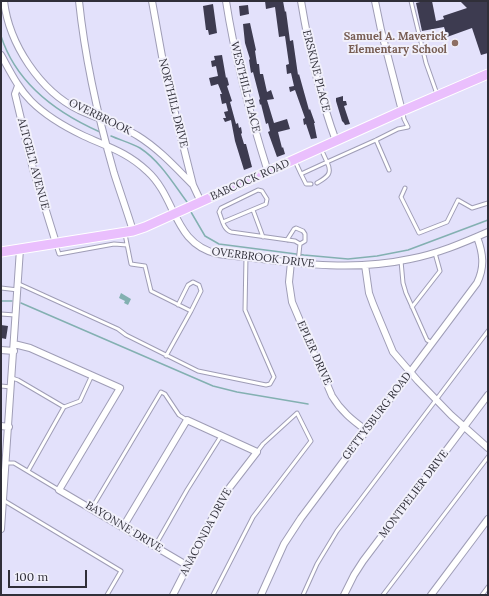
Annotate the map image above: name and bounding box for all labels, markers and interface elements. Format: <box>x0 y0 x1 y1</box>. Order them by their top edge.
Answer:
street label: ERSKINE PLACE <box>299 29 333 113</box>
place label: Samuel A. Maverick Elementary School <box>344 30 447 56</box>
marker: Samuel A. Maverick Elementary School <box>450 38 460 48</box>
street label: WESTHILL PLACE <box>227 40 263 134</box>
street label: NORTHILL DRIVE <box>156 57 190 149</box>
street label: OVERBROOK <box>67 96 133 138</box>
street label: ALTGELT AVENUE <box>14 117 52 211</box>
street label: BABCOCK ROAD <box>208 157 292 203</box>
street label: OVERBROOK DRIVE <box>211 245 315 271</box>
street label: EPLER DRIVE <box>294 319 334 387</box>
street label: GETTYSBURG ROAD <box>340 369 414 463</box>
street label: MONTPELIER DRIVE <box>377 447 451 541</box>
street label: ANACONDA DRIVE <box>177 486 235 578</box>
street label: BAYONNE DRIVE <box>83 499 165 555</box>
scale bar <box>10 562 89 588</box>
text: 100 m <box>15 569 48 584</box>

